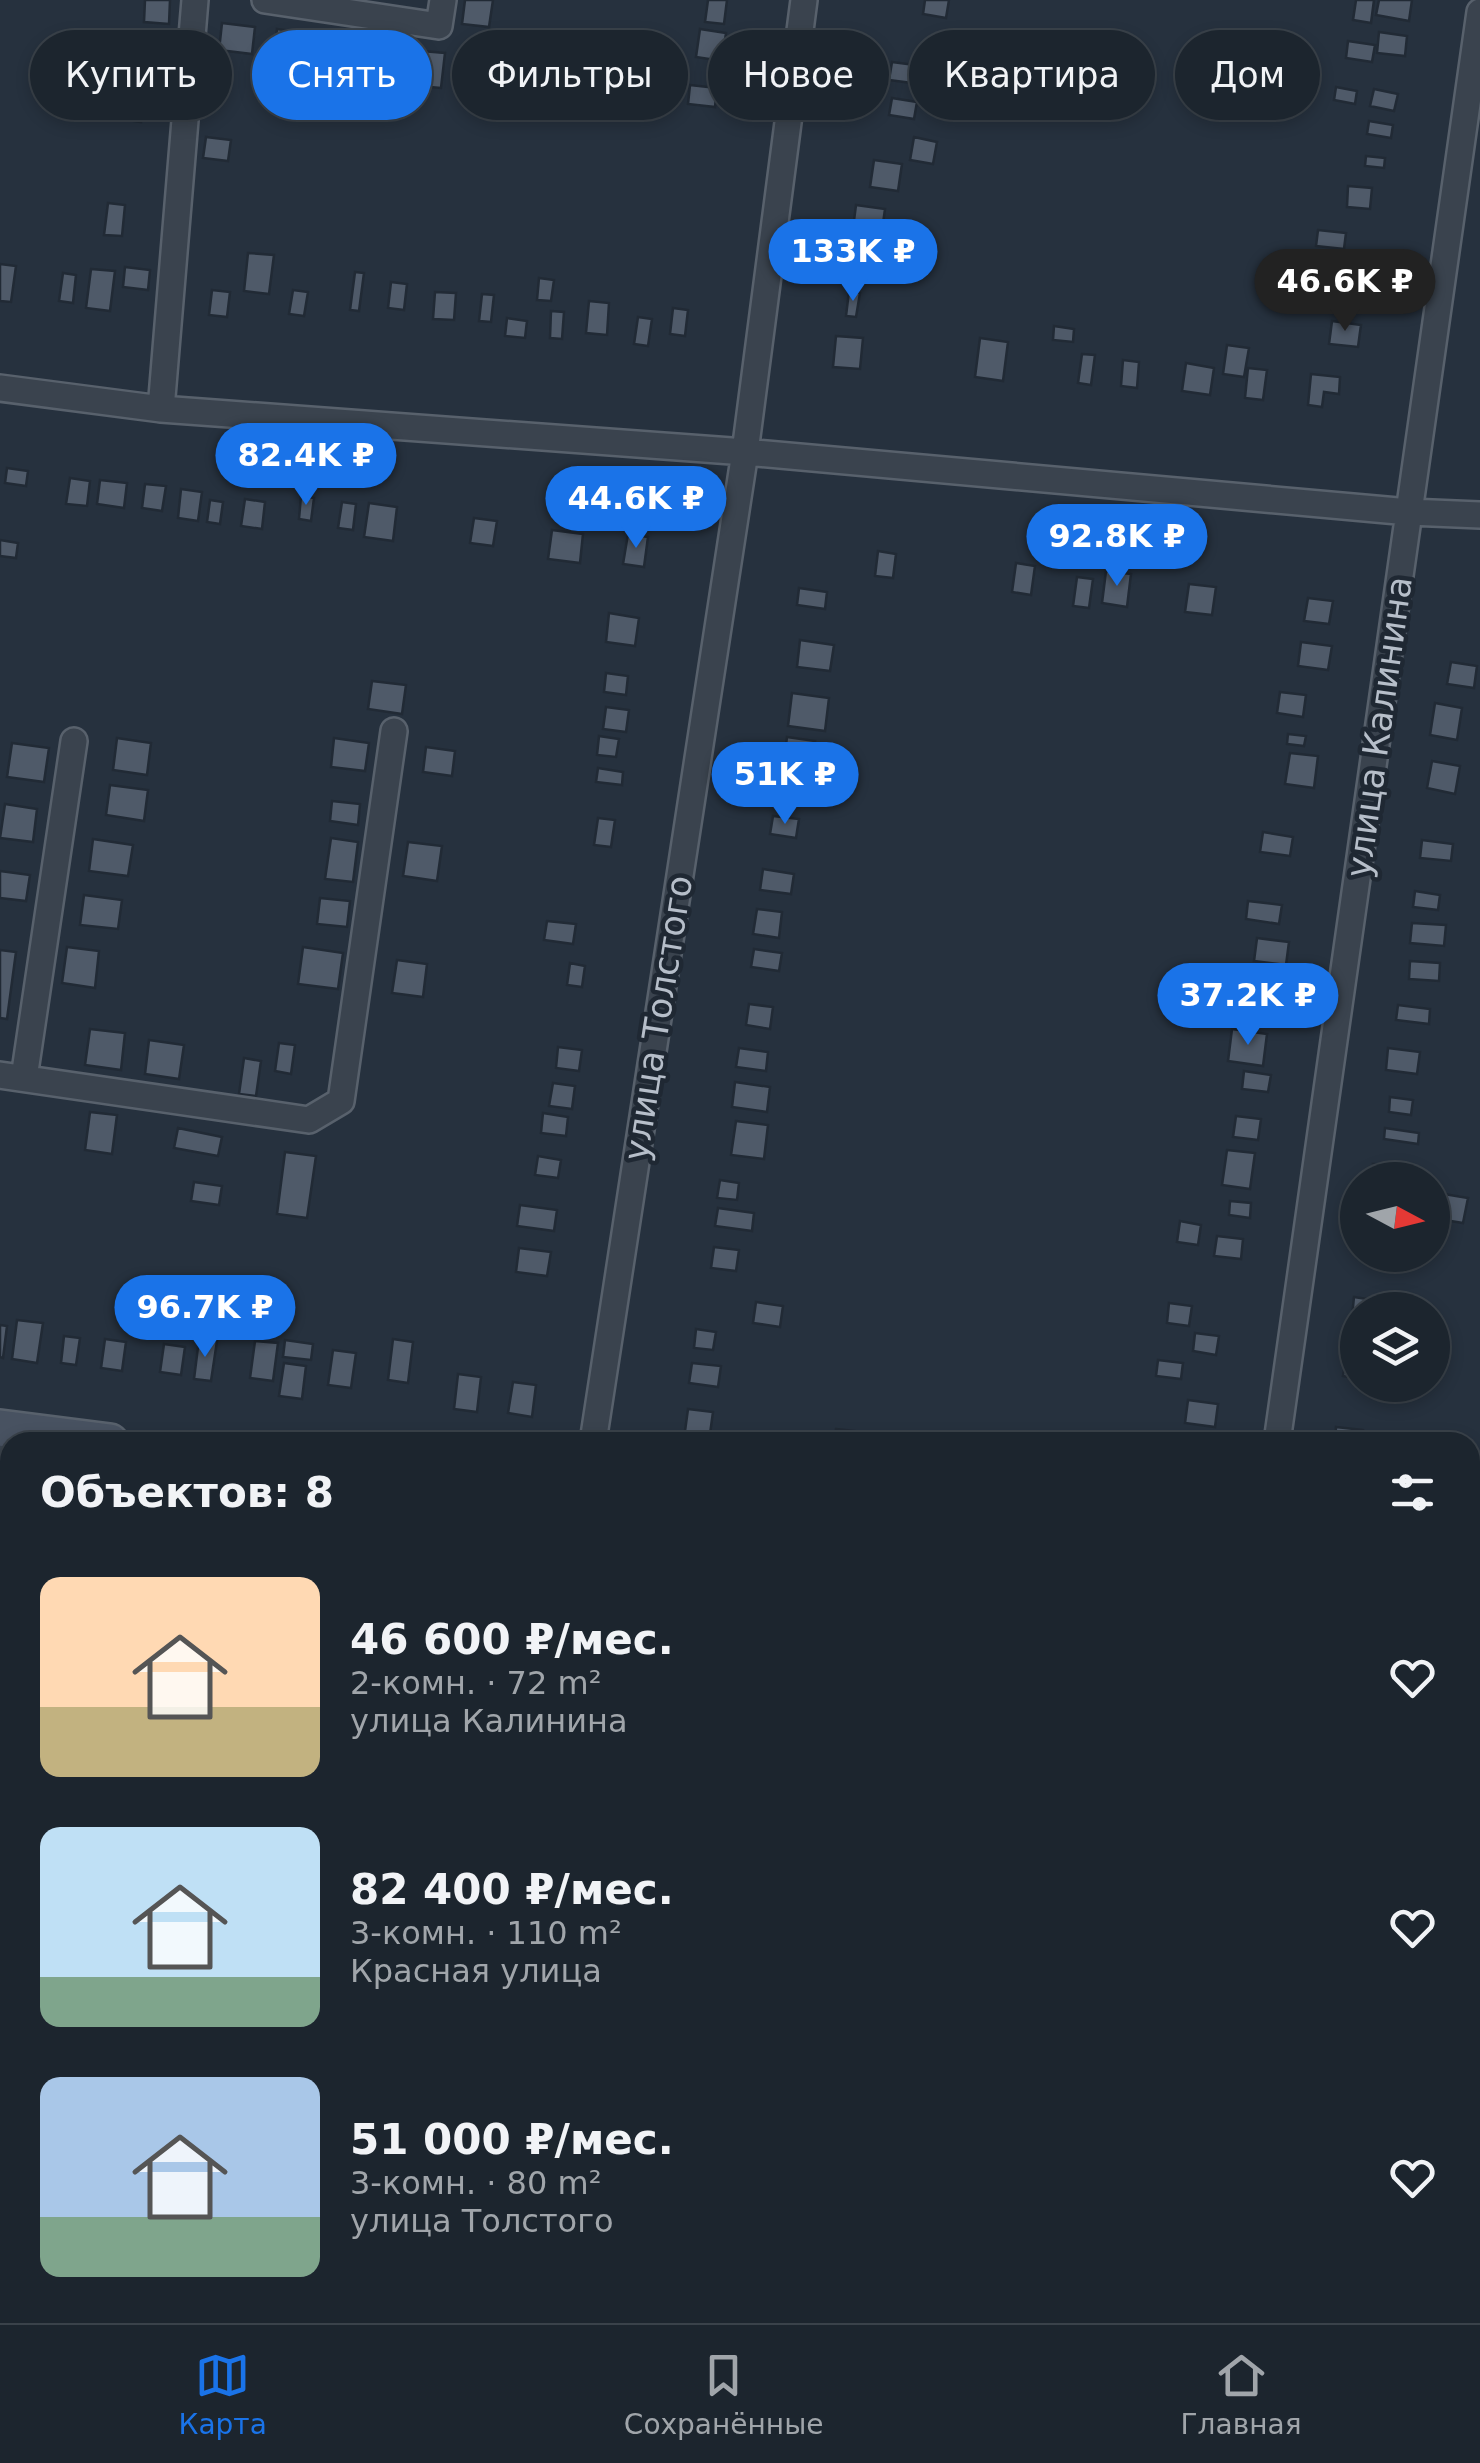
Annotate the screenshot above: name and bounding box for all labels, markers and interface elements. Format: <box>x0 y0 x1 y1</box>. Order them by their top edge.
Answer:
chip: Купить <box>30 30 232 120</box>
chip: Снять <box>252 30 432 120</box>
chip: Фильтры <box>452 30 688 120</box>
chip: Новое <box>708 30 889 120</box>
chip: Квартира <box>909 30 1155 120</box>
chip: Дом <box>1175 30 1320 120</box>
pin: 133K ₽ <box>772 219 934 304</box>
text: 133K ₽ <box>791 232 916 270</box>
pin: 46.6K ₽ <box>1253 249 1437 334</box>
text: 46.6K ₽ <box>1276 262 1414 300</box>
pin: 82.4K ₽ <box>214 423 398 508</box>
text: 82.4K ₽ <box>237 436 375 474</box>
pin: 44.6K ₽ <box>544 466 728 551</box>
text: 44.6K ₽ <box>567 479 705 517</box>
pin: 92.8K ₽ <box>1025 504 1209 589</box>
text: 92.8K ₽ <box>1048 517 1186 555</box>
street label: улица Калинина <box>1338 574 1420 880</box>
pin: 51K ₽ <box>715 742 855 827</box>
text: 51K ₽ <box>734 755 836 793</box>
street label: улица Толстого <box>616 873 700 1163</box>
pin: 37.2K ₽ <box>1156 963 1340 1048</box>
text: 37.2K ₽ <box>1179 976 1317 1014</box>
north arrow <box>1340 1162 1450 1272</box>
map controls <box>1340 1162 1450 1402</box>
pin: 96.7K ₽ <box>113 1275 297 1360</box>
text: 96.7K ₽ <box>136 1288 274 1326</box>
button: layers <box>1340 1292 1450 1402</box>
icon: filters <box>1385 1465 1440 1520</box>
text: Объектов: 8 <box>40 1468 334 1517</box>
text: 46 600 ₽/мес. <box>350 1615 674 1664</box>
icon: home <box>120 1617 240 1737</box>
icon: heart <box>1385 1650 1440 1705</box>
text: 2-комн. · 72 m² <box>350 1664 601 1702</box>
text: улица Калинина <box>350 1702 628 1740</box>
text: 82 400 ₽/мес. <box>350 1865 674 1914</box>
icon: home <box>120 1867 240 1987</box>
icon: heart <box>1385 1900 1440 1955</box>
text: 3-комн. · 110 m² <box>350 1914 622 1952</box>
text: Красная улица <box>350 1952 602 1990</box>
text: 51 000 ₽/мес. <box>350 2115 674 2164</box>
icon: home <box>120 2117 240 2237</box>
icon: heart <box>1385 2150 1440 2205</box>
text: 3-комн. · 80 m² <box>350 2164 601 2202</box>
text: улица Толстого <box>350 2202 614 2240</box>
tab: Карта <box>179 2348 267 2441</box>
tab: Сохранённые <box>624 2348 824 2441</box>
tab: Главная <box>1181 2348 1301 2441</box>

